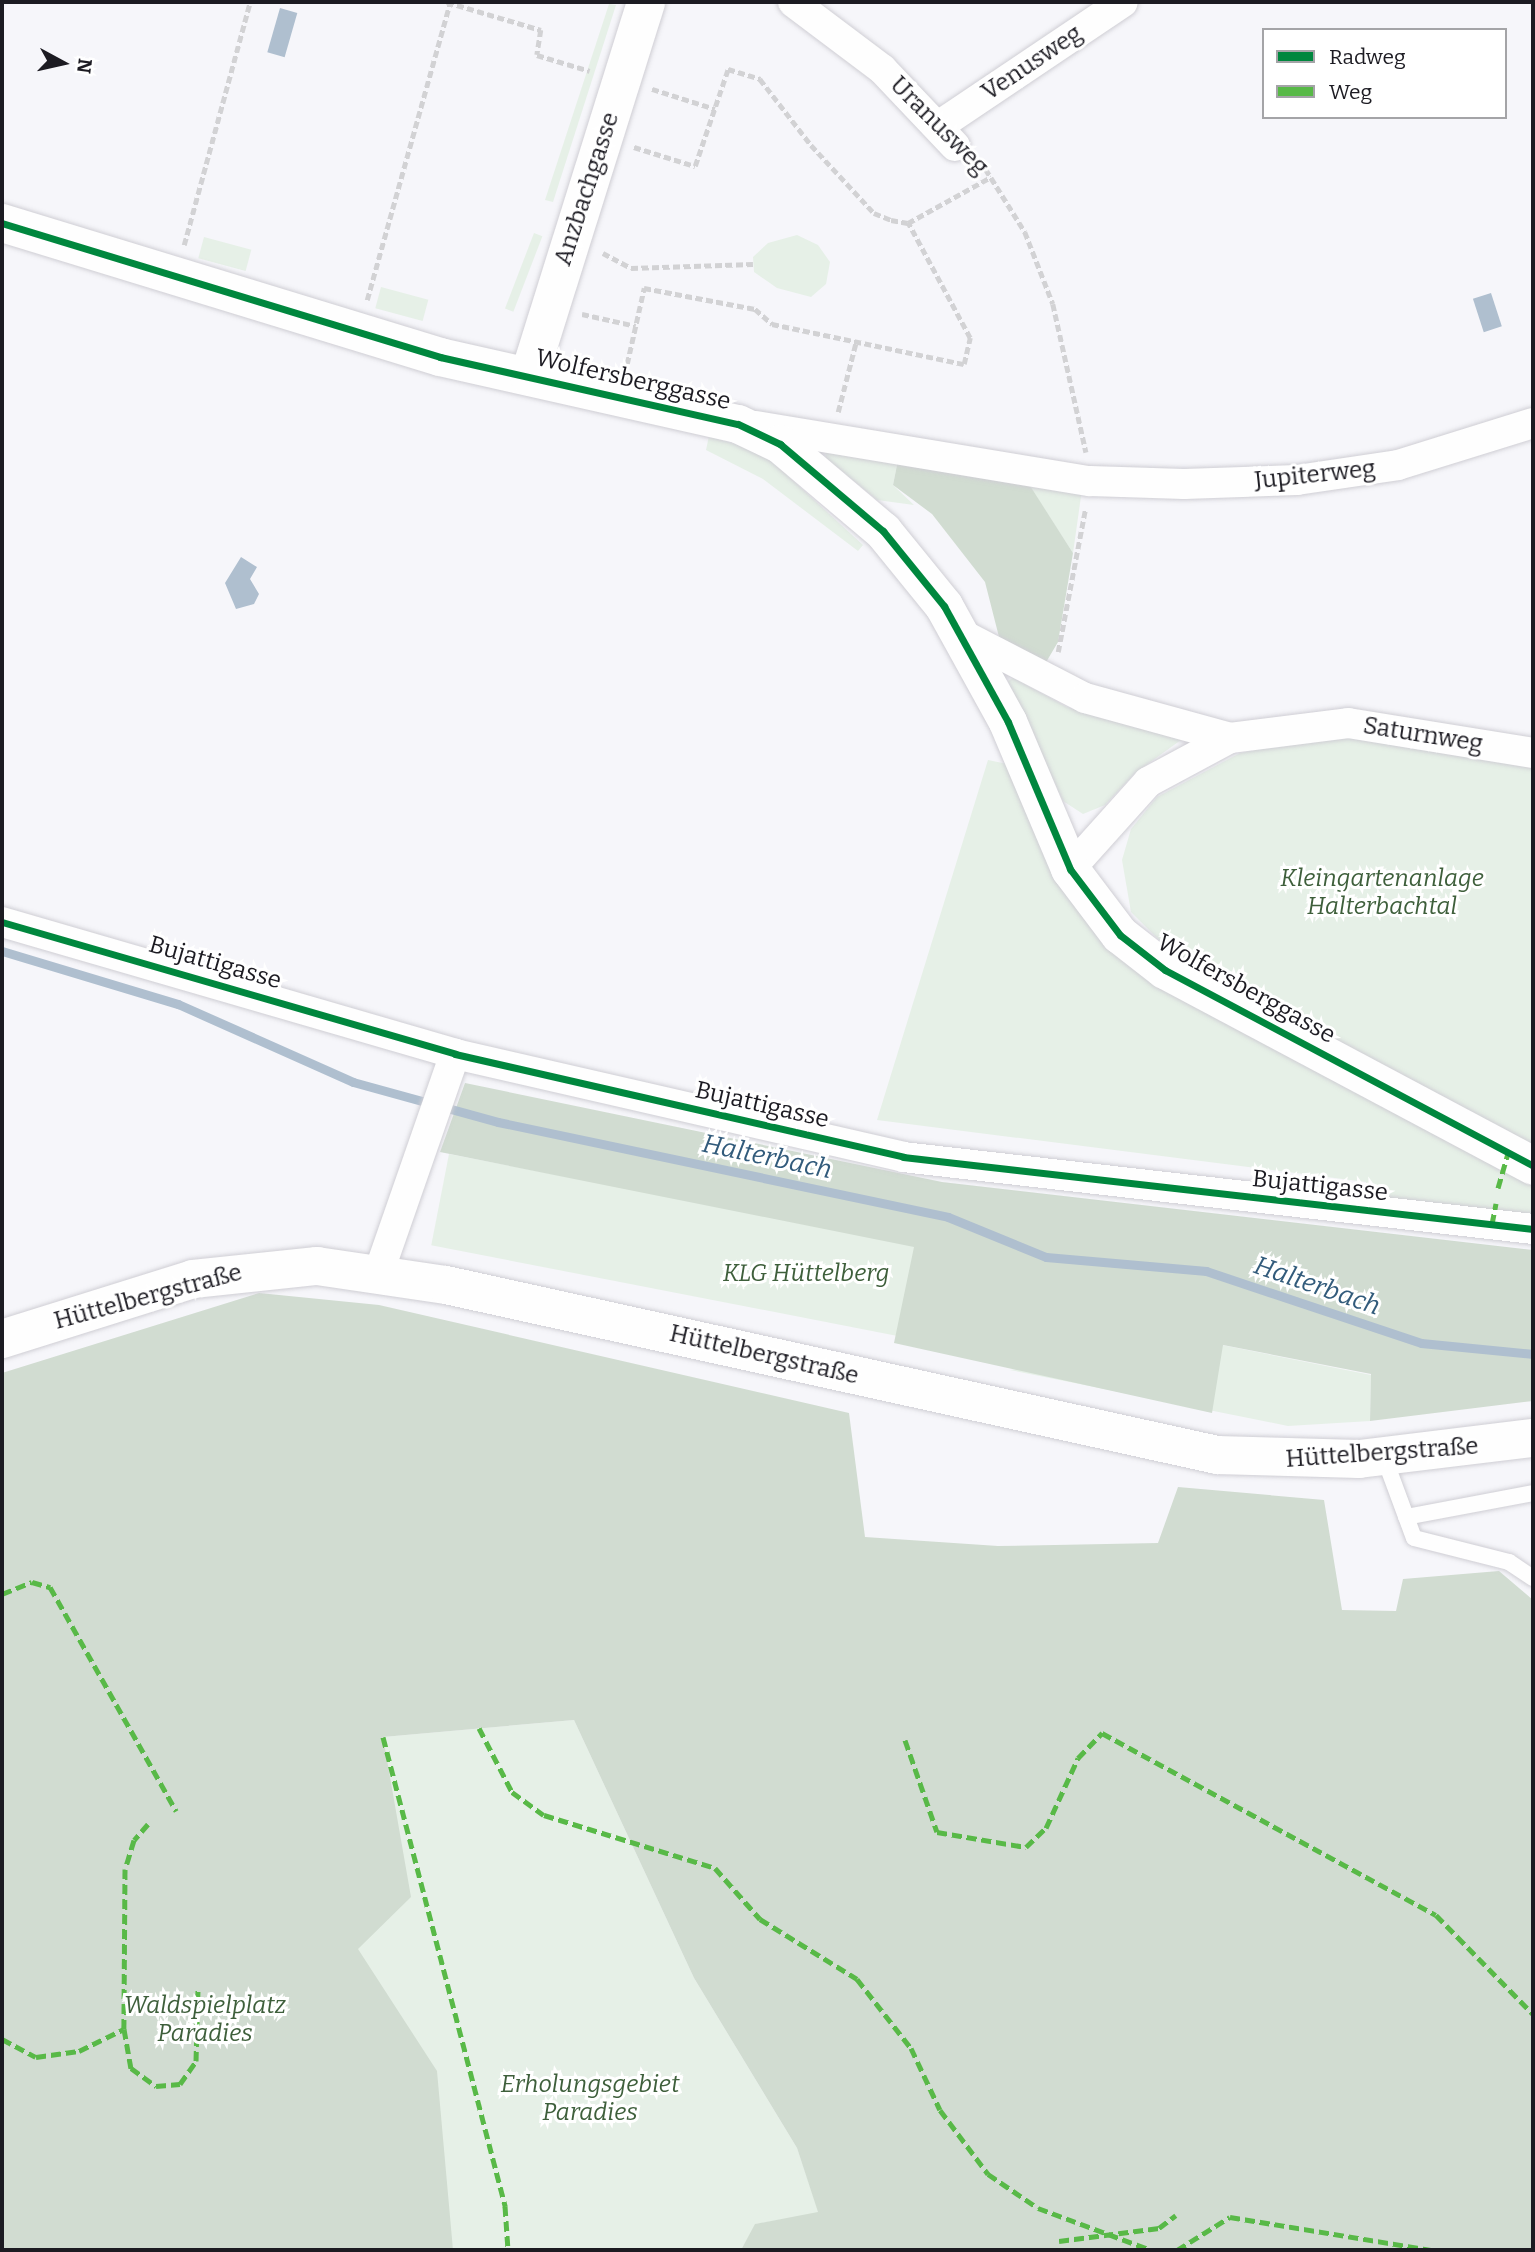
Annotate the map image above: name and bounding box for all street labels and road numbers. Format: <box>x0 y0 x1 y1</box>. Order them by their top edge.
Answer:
street label: Venusweg <box>977 19 1087 107</box>
street label: Uranusweg <box>884 71 994 181</box>
street label: Anzbachgasse <box>549 109 625 269</box>
street label: Wolfersberggasse <box>533 344 733 416</box>
street label: Jupiterweg <box>1253 454 1377 496</box>
street label: Saturnweg <box>1361 711 1485 759</box>
street label: Wolfersberggasse <box>1152 928 1340 1050</box>
street label: Bujattigasse <box>145 930 285 996</box>
street label: Bujattigasse <box>692 1076 832 1134</box>
street label: Bujattigasse <box>1251 1165 1389 1207</box>
street label: Hüttelbergstraße <box>51 1258 245 1336</box>
street label: Hüttelbergstraße <box>667 1319 861 1391</box>
street label: Hüttelbergstraße <box>1285 1432 1479 1474</box>

